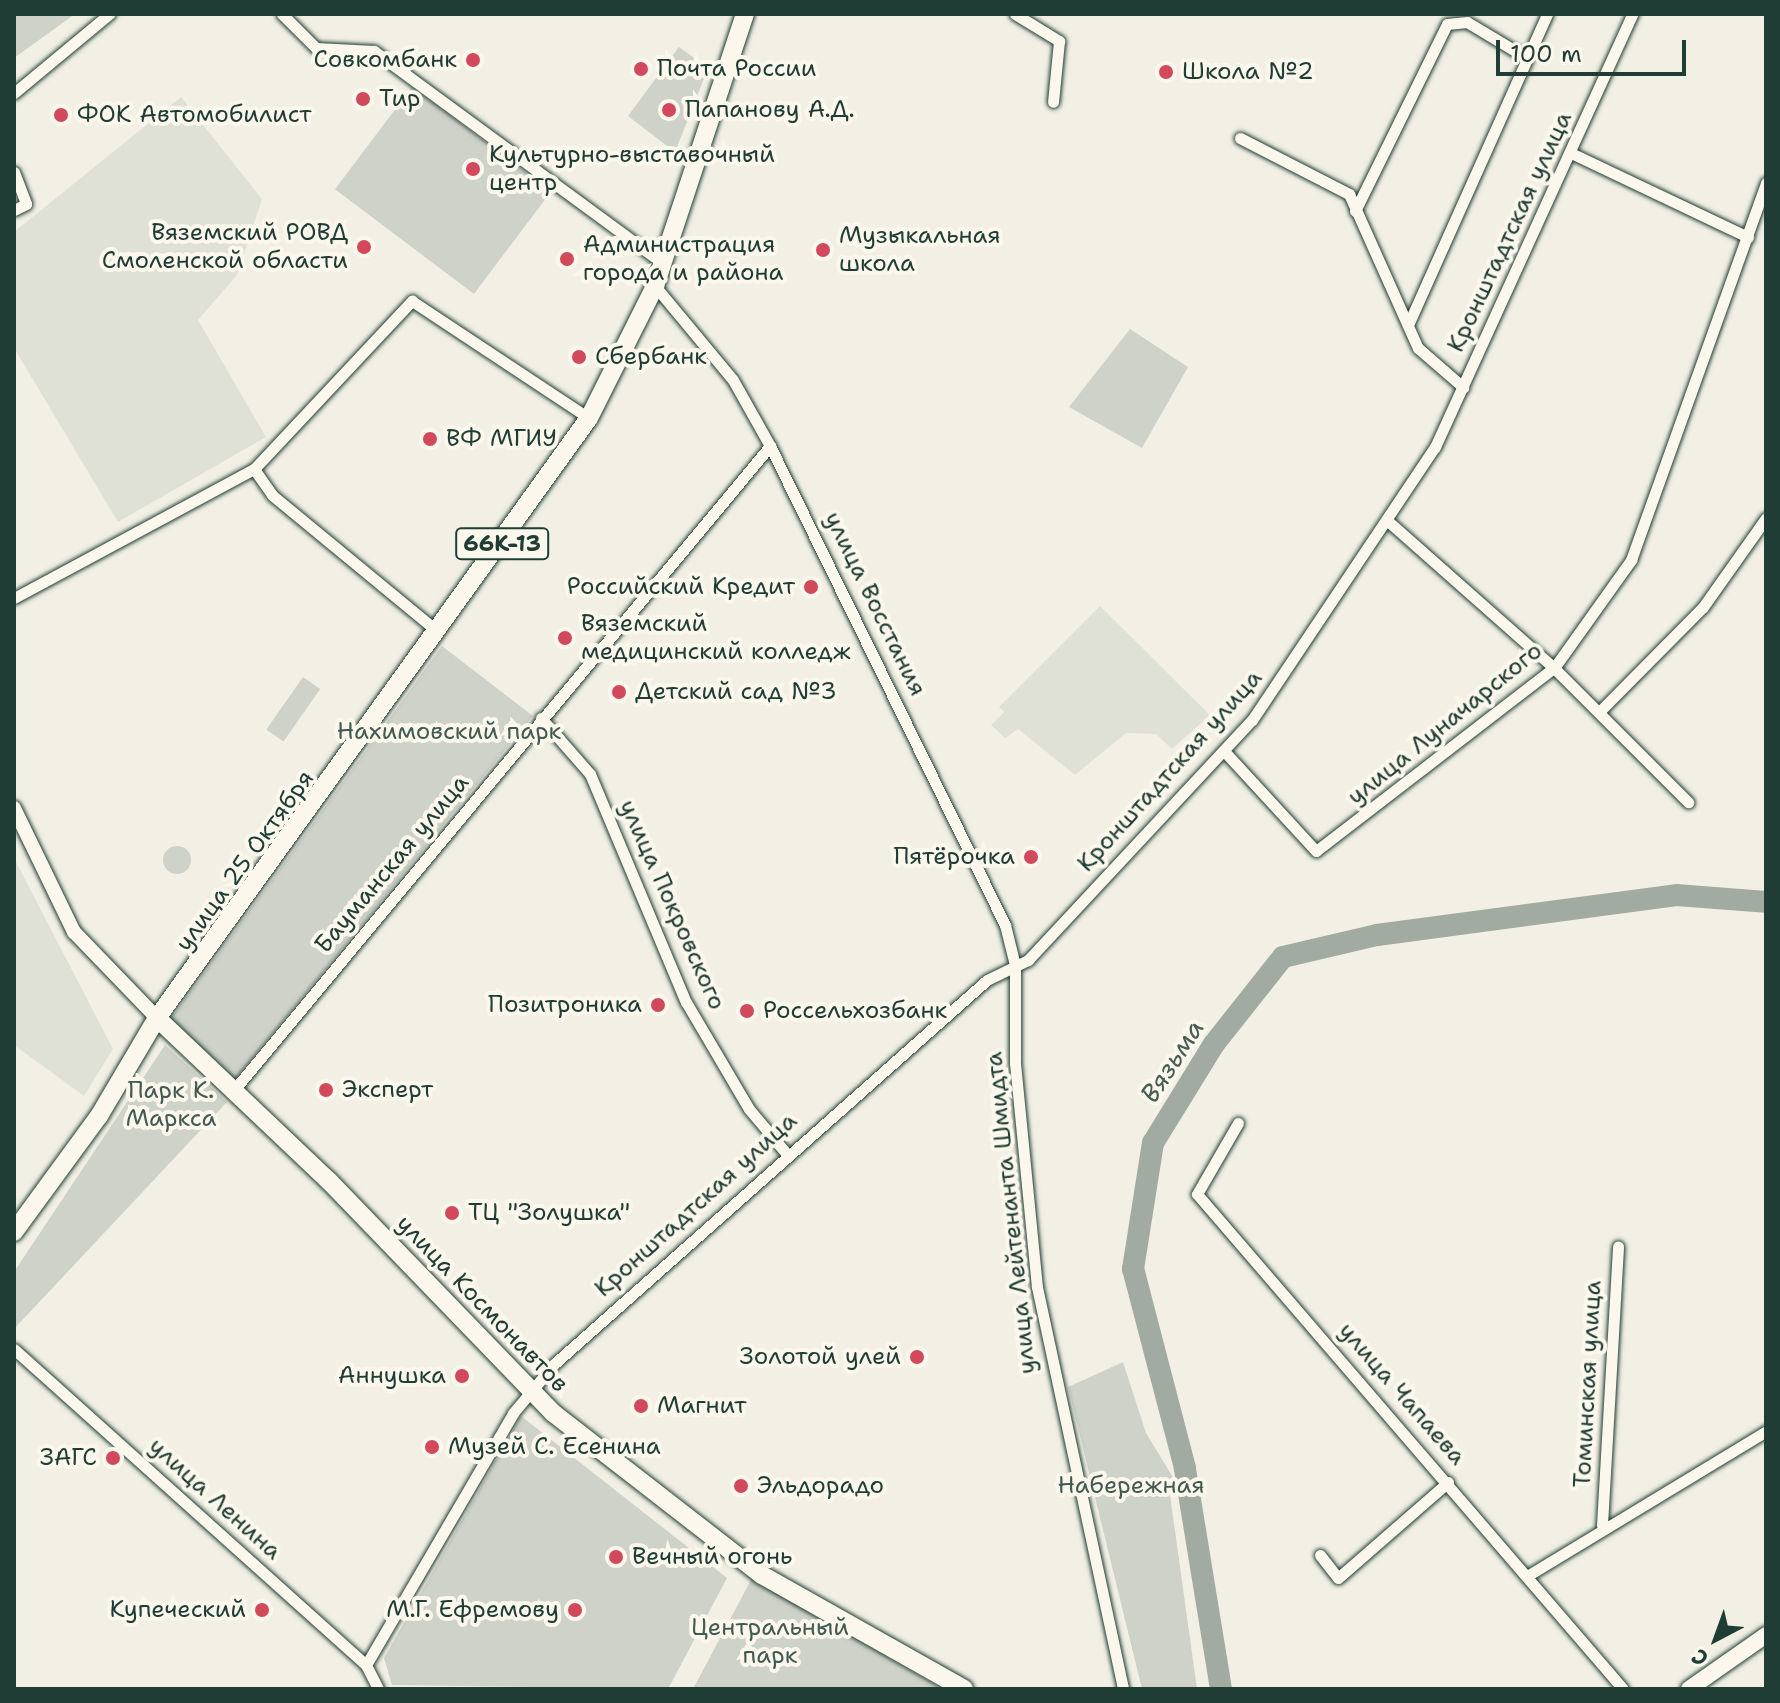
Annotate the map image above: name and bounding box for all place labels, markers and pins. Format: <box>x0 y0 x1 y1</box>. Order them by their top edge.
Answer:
place label: Совкомбанк <box>314 46 457 74</box>
marker: Совкомбанк <box>464 51 482 69</box>
place label: Почта России <box>657 55 817 83</box>
place label: Школа №2 <box>1182 58 1314 86</box>
marker: Почта России <box>632 60 650 78</box>
marker: Школа №2 <box>1157 63 1175 81</box>
place label: Тир <box>379 85 421 113</box>
marker: Тир <box>354 90 372 108</box>
place label: Папанову А.Д. <box>685 96 855 124</box>
place label: ФОК Автомобилист <box>77 101 311 129</box>
marker: Папанову А.Д. <box>660 101 678 119</box>
marker: ФОК Автомобилист <box>52 106 70 124</box>
place label: Культурно-выставочный центр <box>489 141 775 197</box>
marker: Культурно-выставочный центр <box>464 160 482 178</box>
place label: Вяземский РОВД Смоленской области <box>102 219 348 275</box>
place label: Музыкальная школа <box>839 222 1001 278</box>
place label: Администрация города и района <box>583 231 784 287</box>
marker: Вяземский РОВД Смоленской области <box>355 238 373 256</box>
marker: Музыкальная школа <box>814 241 832 259</box>
marker: Администрация города и района <box>558 250 576 268</box>
place label: Сбербанк <box>595 343 707 371</box>
marker: Сбербанк <box>570 348 588 366</box>
place label: ВФ МГИУ <box>446 425 557 453</box>
marker: ВФ МГИУ <box>421 430 439 448</box>
place label: Российский Кредит <box>567 573 795 601</box>
marker: Российский Кредит <box>802 578 820 596</box>
place label: Вяземский медицинский колледж <box>581 610 851 666</box>
marker: Вяземский медицинский колледж <box>556 629 574 647</box>
place label: Детский сад №3 <box>635 678 837 706</box>
marker: Детский сад №3 <box>610 683 628 701</box>
place label: Пятёрочка <box>893 843 1015 871</box>
marker: Пятёрочка <box>1022 848 1040 866</box>
place label: Позитроника <box>488 991 642 1019</box>
marker: Позитроника <box>649 996 667 1014</box>
place label: Россельхозбанк <box>763 997 947 1025</box>
marker: Россельхозбанк <box>738 1002 756 1020</box>
place label: Эксперт <box>342 1076 433 1104</box>
marker: Эксперт <box>317 1081 335 1099</box>
place label: ТЦ "Золушка" <box>468 1199 630 1227</box>
marker: ТЦ "Золушка" <box>443 1204 461 1222</box>
place label: Золотой улей <box>740 1343 901 1371</box>
marker: Золотой улей <box>908 1348 926 1366</box>
place label: Аннушка <box>338 1362 446 1390</box>
marker: Аннушка <box>453 1367 471 1385</box>
place label: Магнит <box>657 1392 746 1420</box>
marker: Магнит <box>632 1397 650 1415</box>
place label: Музей С. Есенина <box>448 1433 661 1461</box>
marker: Музей С. Есенина <box>423 1438 441 1456</box>
place label: ЗАГС <box>40 1444 97 1472</box>
marker: ЗАГС <box>104 1449 122 1467</box>
place label: Эльдорадо <box>757 1472 884 1500</box>
marker: Эльдорадо <box>732 1477 750 1495</box>
place label: Вечный огонь <box>632 1543 792 1571</box>
marker: Вечный огонь <box>607 1548 625 1566</box>
place label: Купеческий <box>110 1596 246 1624</box>
place label: М.Г. Ефремову <box>386 1596 559 1624</box>
marker: Купеческий <box>253 1601 271 1619</box>
marker: М.Г. Ефремову <box>566 1601 584 1619</box>

